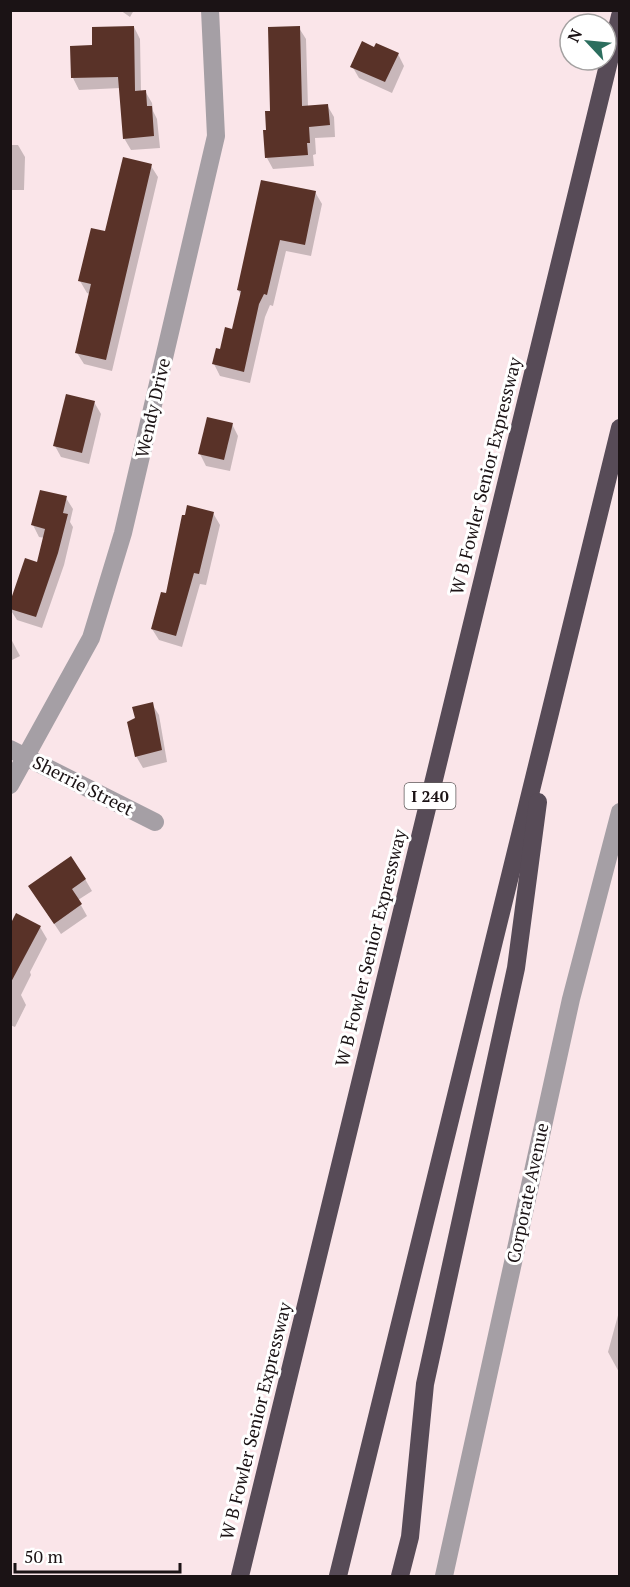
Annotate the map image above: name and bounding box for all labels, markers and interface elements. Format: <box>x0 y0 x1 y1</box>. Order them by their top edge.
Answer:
north arrow <box>558 12 618 72</box>
text: N <box>562 25 587 46</box>
street label: W B Fowler Senior Expressway <box>444 354 526 597</box>
street label: Wendy Drive <box>129 355 175 460</box>
street label: Sherrie Street <box>29 749 138 821</box>
road number: I 240 <box>404 783 456 809</box>
street label: W B Fowler Senior Expressway <box>329 826 411 1069</box>
street label: Corporate Avenue <box>500 1120 554 1265</box>
street label: W B Fowler Senior Expressway <box>214 1299 296 1542</box>
scale bar <box>15 1536 180 1574</box>
text: 50 m <box>24 1544 64 1568</box>

